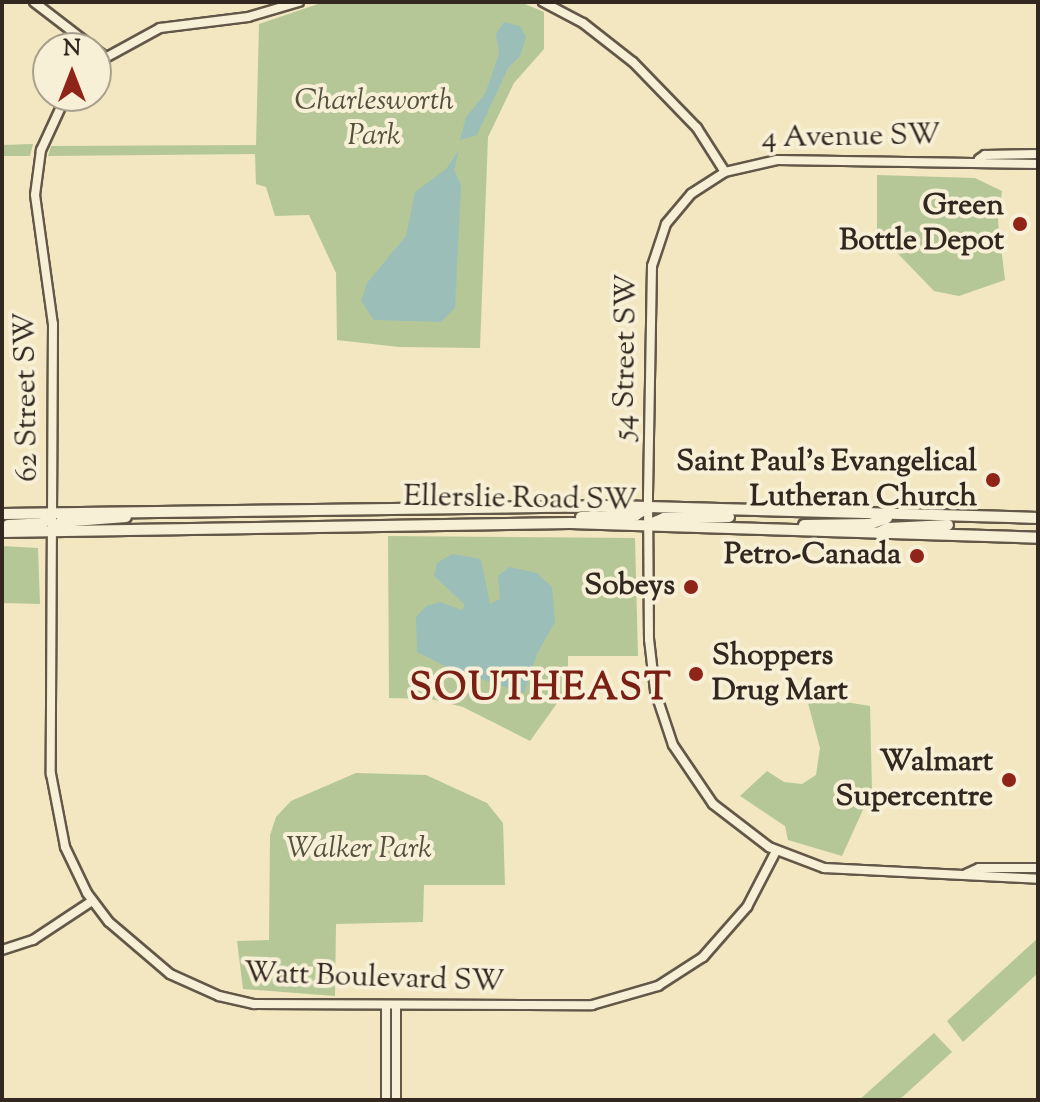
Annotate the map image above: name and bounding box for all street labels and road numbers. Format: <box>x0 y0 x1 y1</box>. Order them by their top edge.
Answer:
street label: 4 Avenue SW <box>761 118 941 158</box>
street label: 54 Street SW <box>608 274 646 440</box>
street label: 62 Street SW <box>9 312 47 482</box>
street label: Ellerslie Road SW <box>403 480 637 520</box>
street label: Watt Boulevard SW <box>243 956 505 1002</box>

